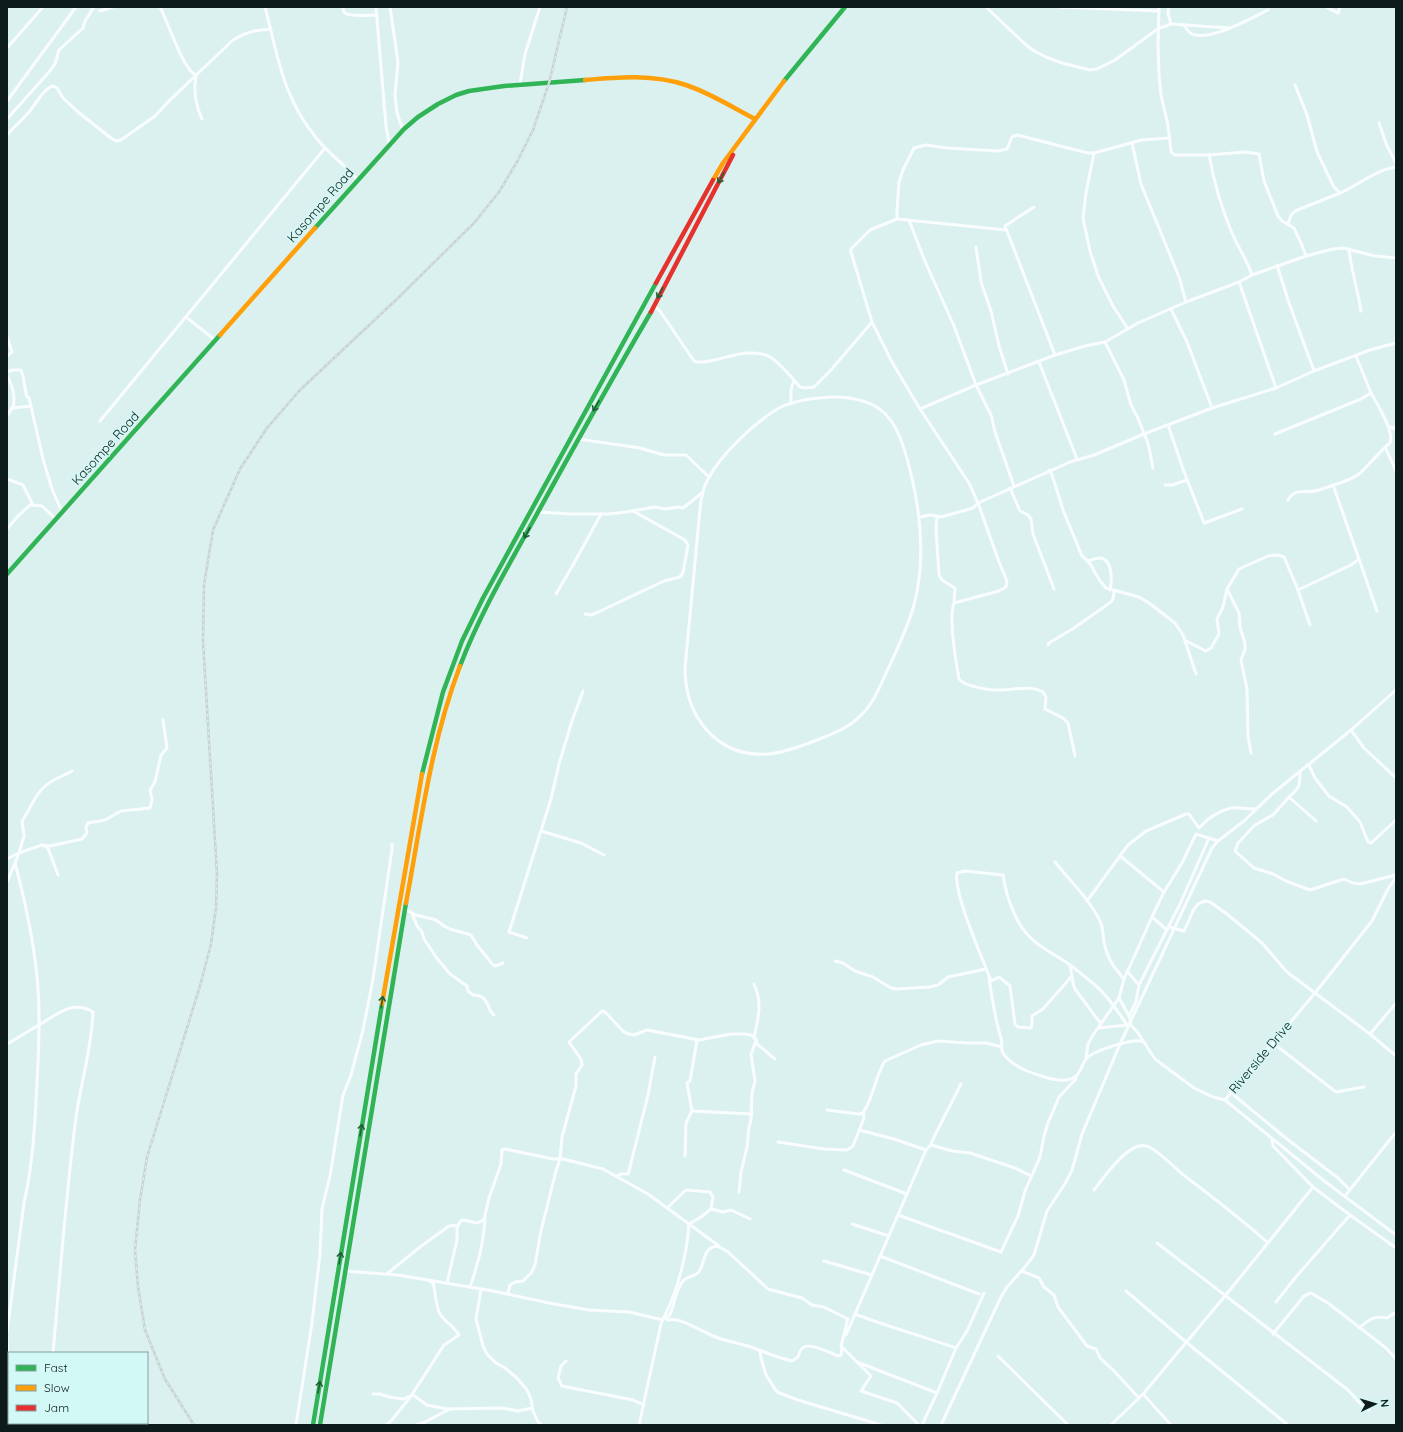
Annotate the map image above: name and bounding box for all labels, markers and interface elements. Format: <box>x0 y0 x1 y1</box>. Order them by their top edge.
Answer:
street label: Kasompe Road <box>283 164 357 246</box>
one-way arrow <box>717 172 724 184</box>
one-way arrow <box>656 287 663 299</box>
one-way arrow <box>592 400 600 412</box>
street label: Kasompe Road <box>68 408 142 488</box>
one-way arrow <box>522 526 530 538</box>
one-way arrow <box>379 996 387 1009</box>
street label: Riverside Drive <box>1225 1018 1295 1096</box>
one-way arrow <box>357 1124 365 1137</box>
one-way arrow <box>336 1252 344 1265</box>
legend <box>8 1352 148 1424</box>
text: Fast <box>44 1360 68 1375</box>
text: Slow <box>44 1380 70 1395</box>
one-way arrow <box>316 1380 324 1393</box>
north arrow <box>1355 1384 1395 1424</box>
text: N <box>1378 1398 1392 1408</box>
text: Jam <box>44 1400 69 1415</box>

